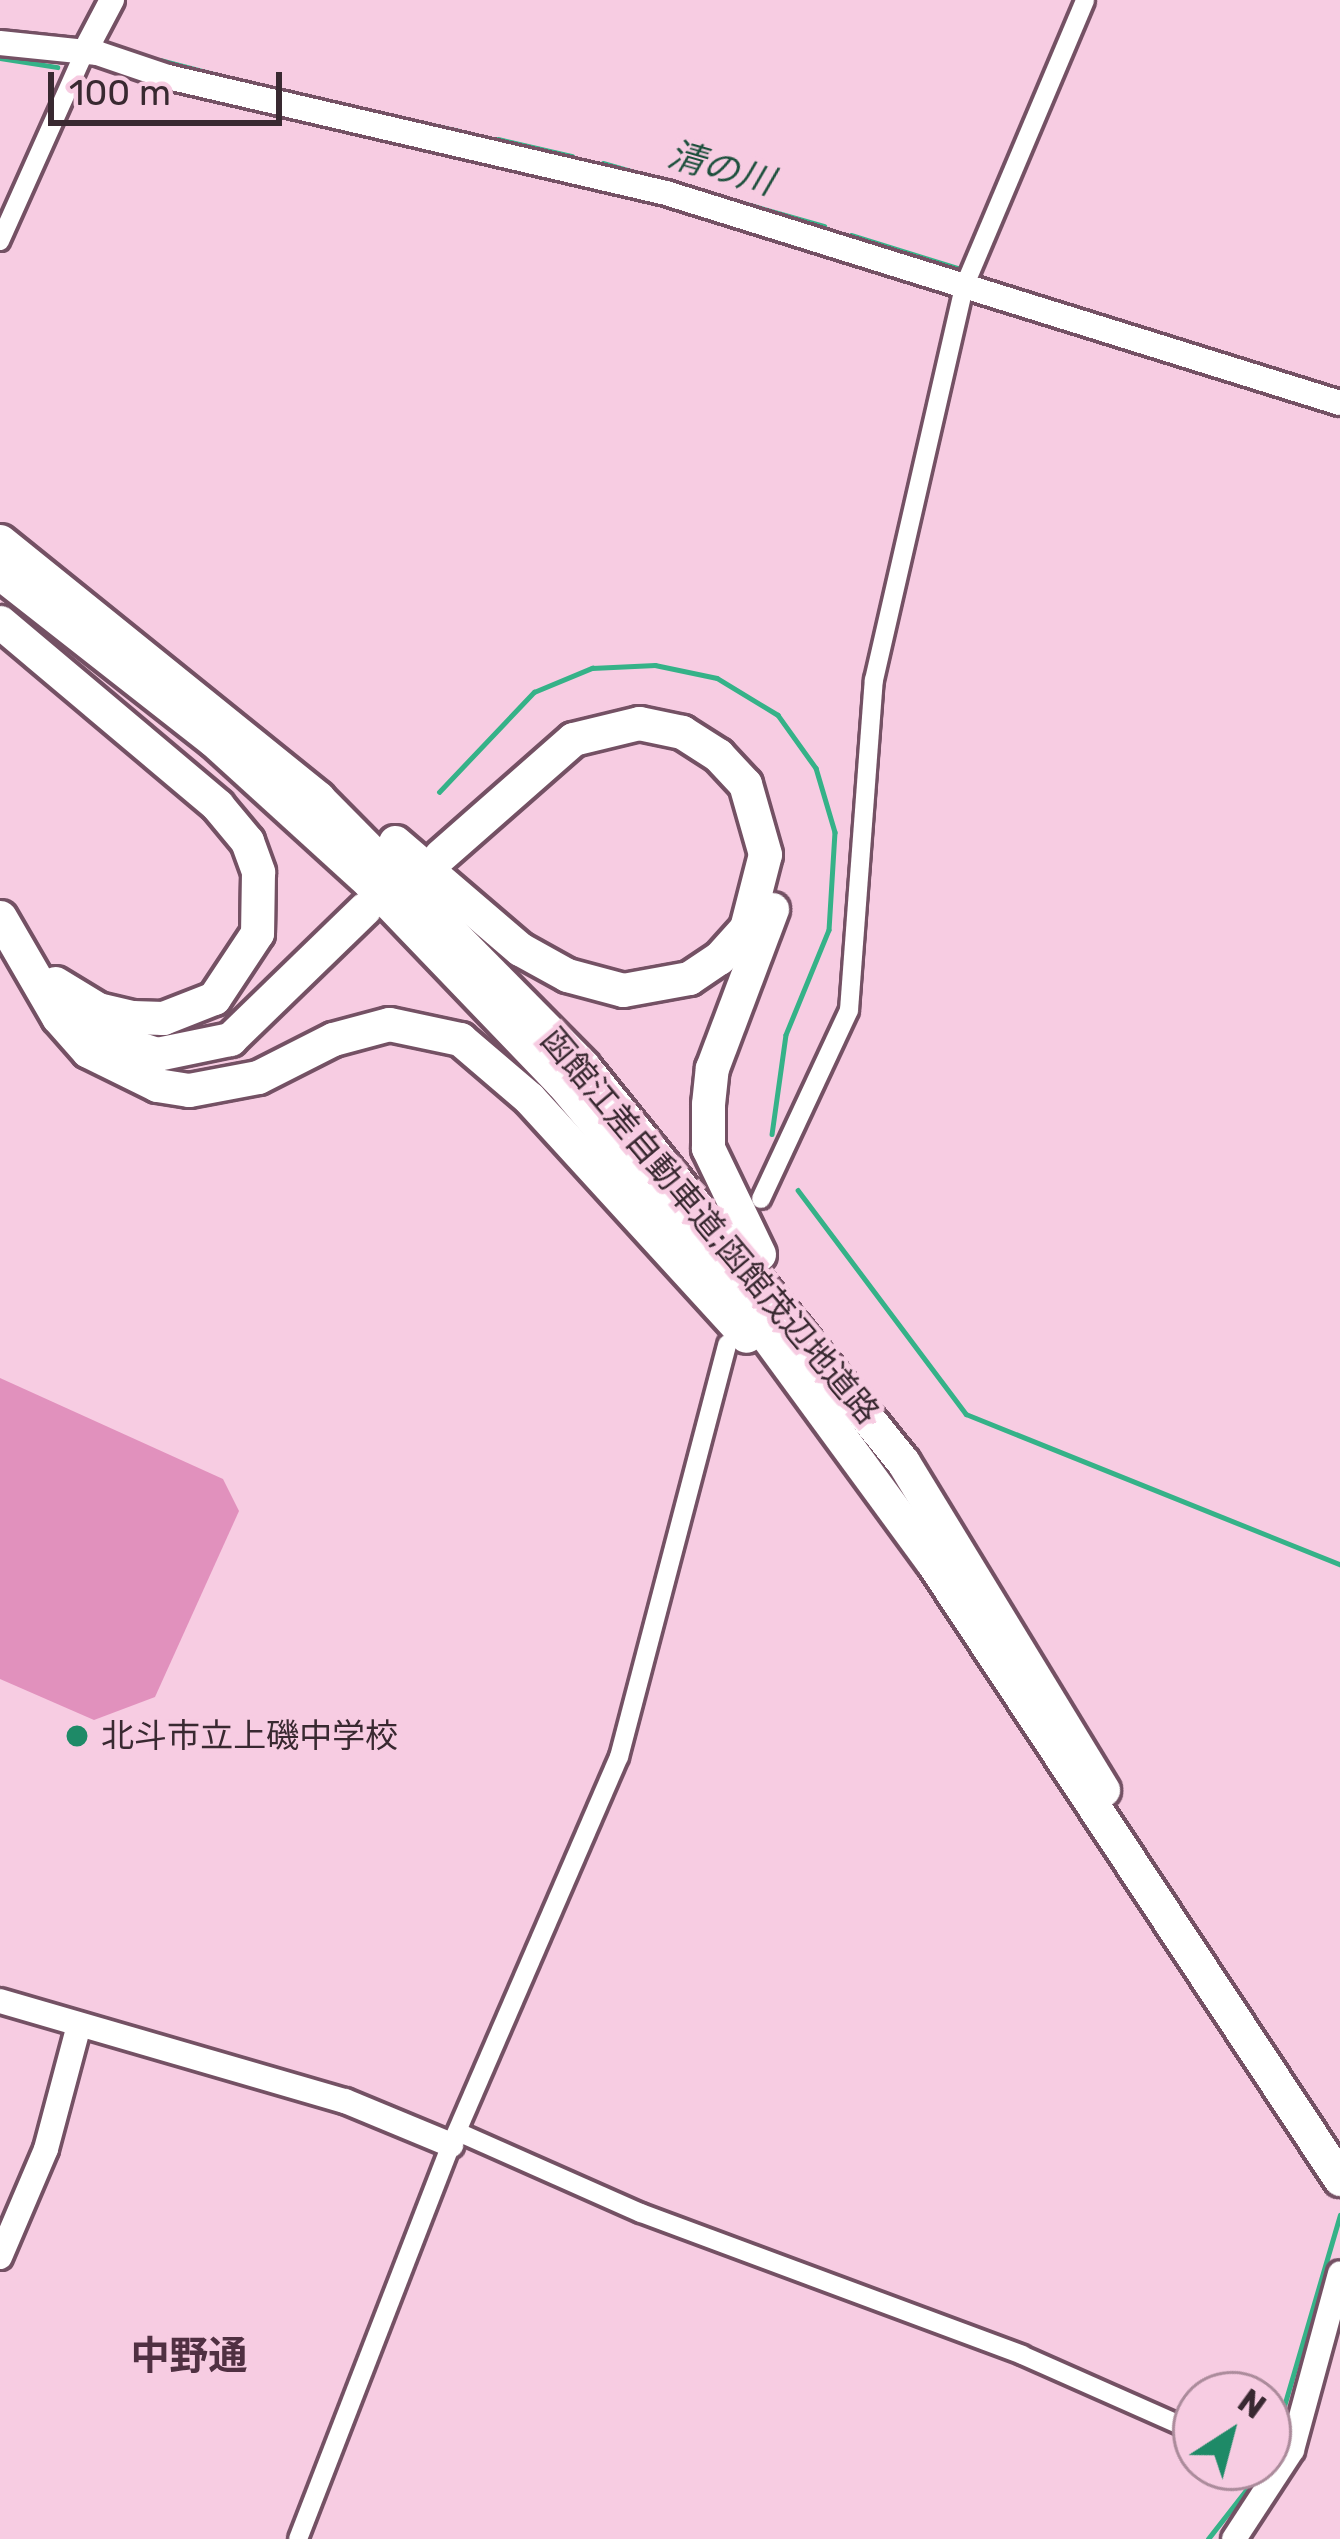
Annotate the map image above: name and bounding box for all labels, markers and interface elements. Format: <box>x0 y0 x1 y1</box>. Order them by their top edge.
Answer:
scale bar <box>54 48 288 122</box>
text: 100 m <box>69 71 171 114</box>
water label: 清の川 <box>663 132 779 204</box>
street label: 函館江差自動車道;函館茂辺地道路 <box>533 1020 887 1432</box>
place label: 北斗市立上磯中学校 <box>101 1716 398 1756</box>
marker: 北斗市立上磯中学校 <box>64 1723 90 1749</box>
district label: 中野通 <box>131 2333 247 2379</box>
north arrow <box>1172 2371 1292 2491</box>
text: N <box>1231 2381 1273 2427</box>

